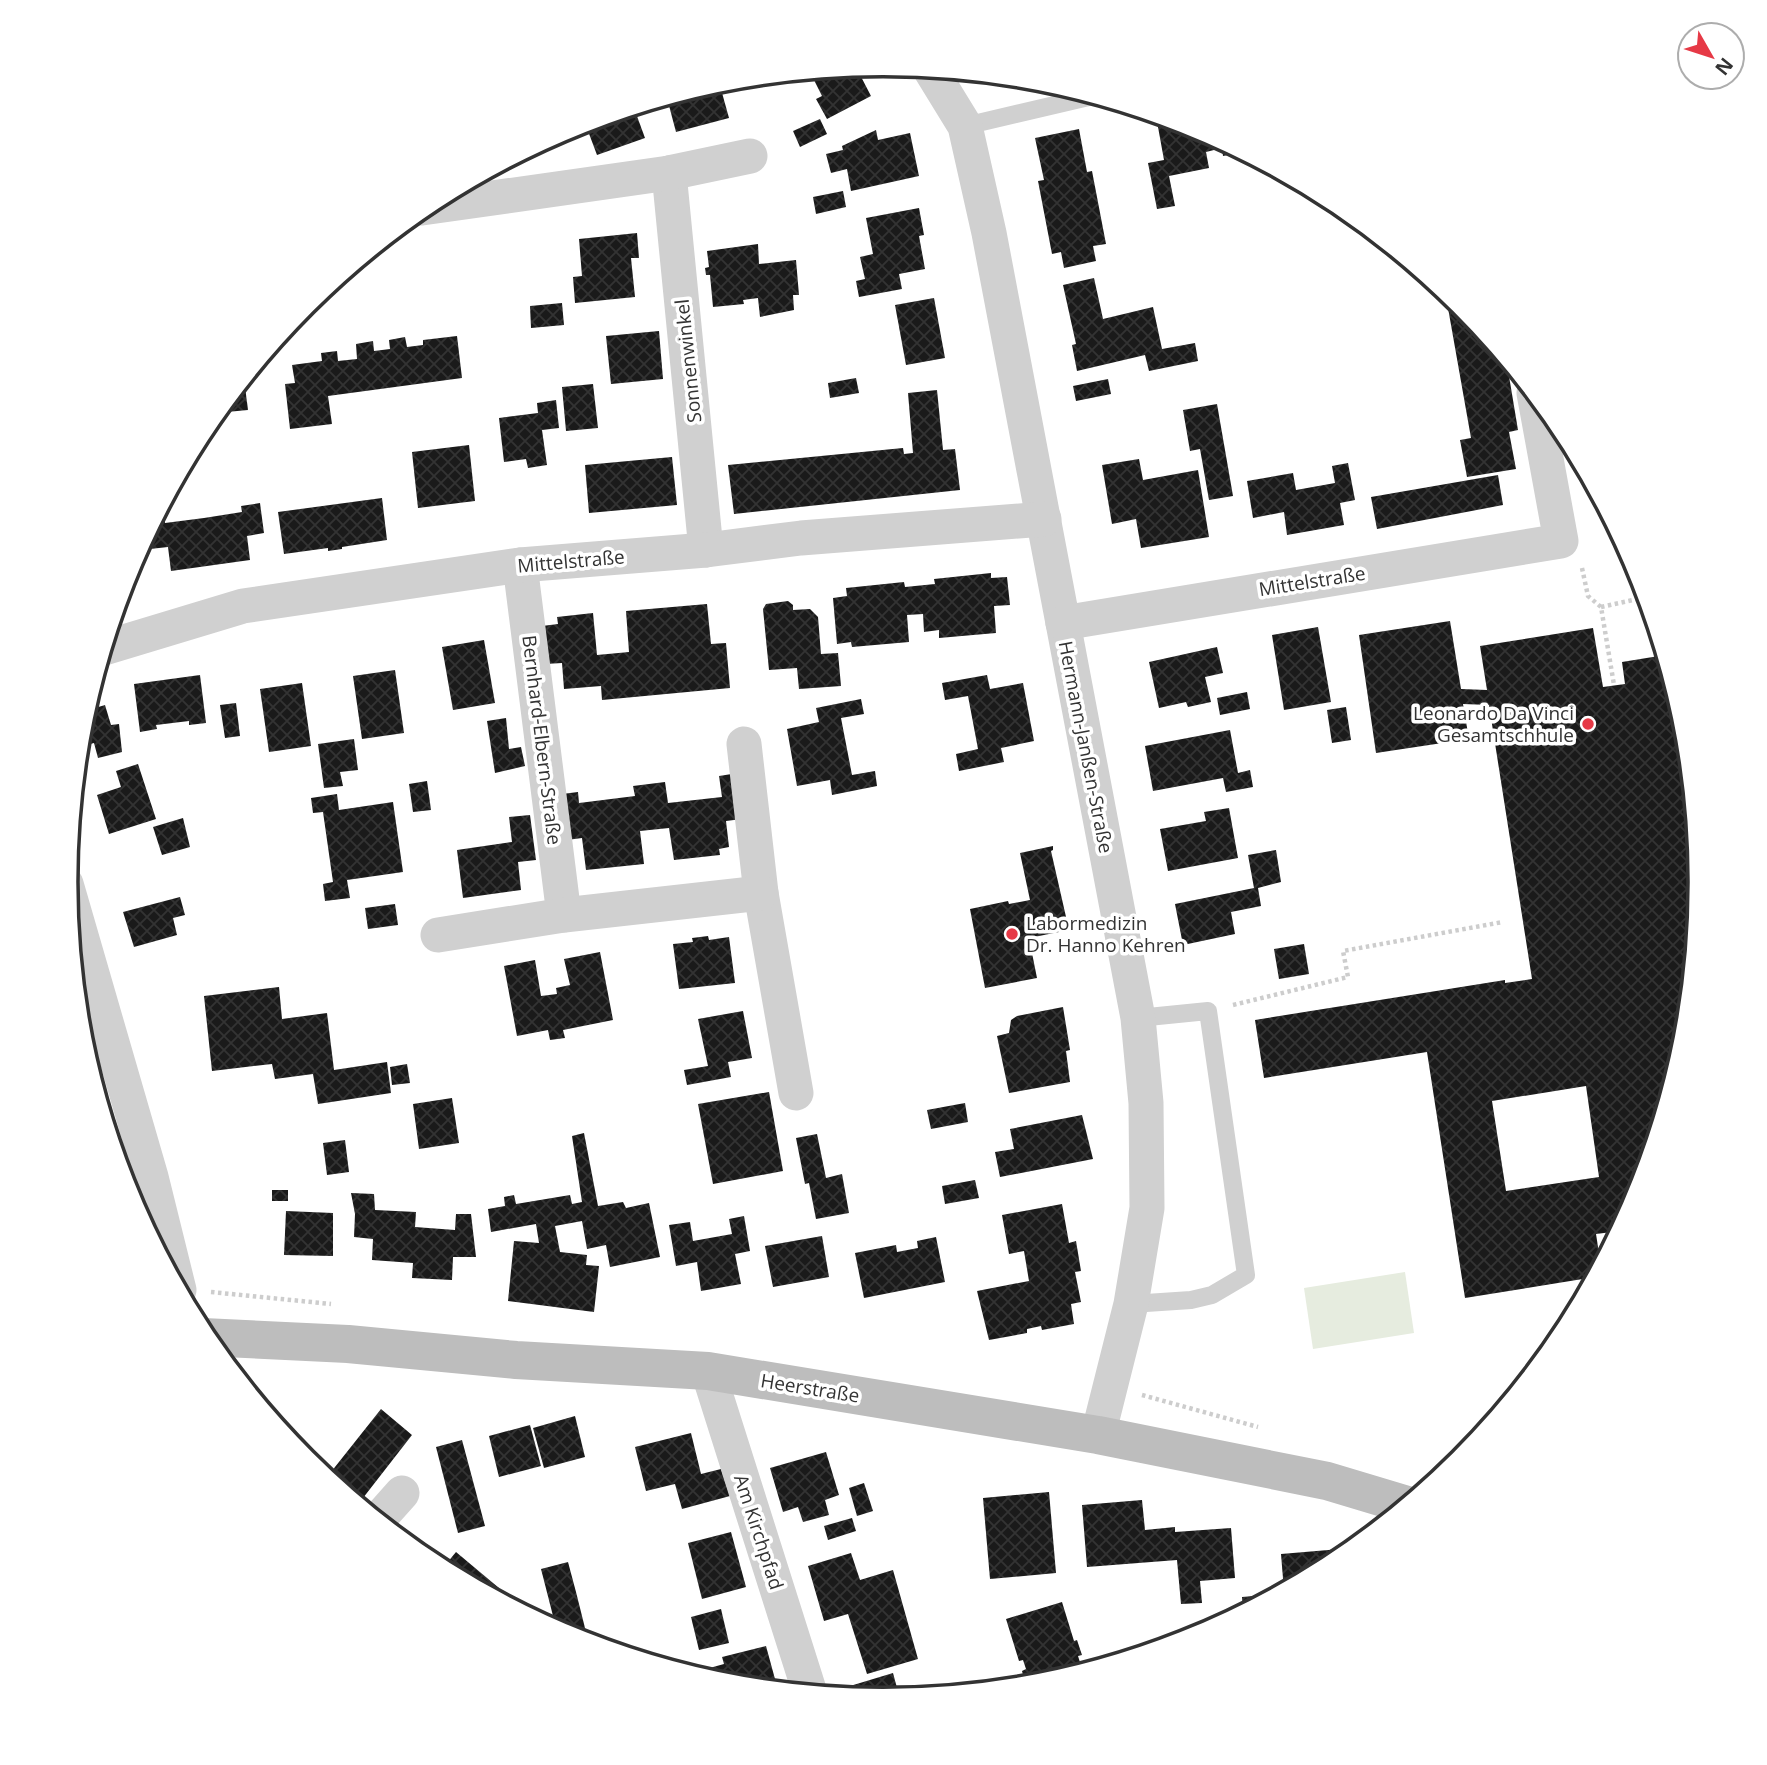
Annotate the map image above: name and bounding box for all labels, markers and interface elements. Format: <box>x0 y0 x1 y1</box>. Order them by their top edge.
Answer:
north arrow <box>1676 21 1746 91</box>
text: N <box>1709 53 1739 81</box>
street label: Sonnenwinkel <box>669 298 707 424</box>
street label: Mittelstraße <box>516 543 626 579</box>
street label: Mittelstraße <box>1257 560 1367 602</box>
street label: Bernhard-Elbern-Straße <box>516 634 568 846</box>
street label: Hermann-Janßen-Straße <box>1053 639 1119 855</box>
place label: Leonardo Da Vinci Gesamtschhule <box>1413 700 1574 748</box>
marker: Leonardo Da Vinci Gesamtschhule <box>1580 716 1596 732</box>
place label: Labormedizin Dr. Hanno Kehren <box>1026 910 1186 958</box>
marker: Labormedizin Dr. Hanno Kehren <box>1004 926 1020 942</box>
street label: Heerstraße <box>759 1367 861 1409</box>
street label: Am Kirchpfad <box>728 1471 790 1593</box>

